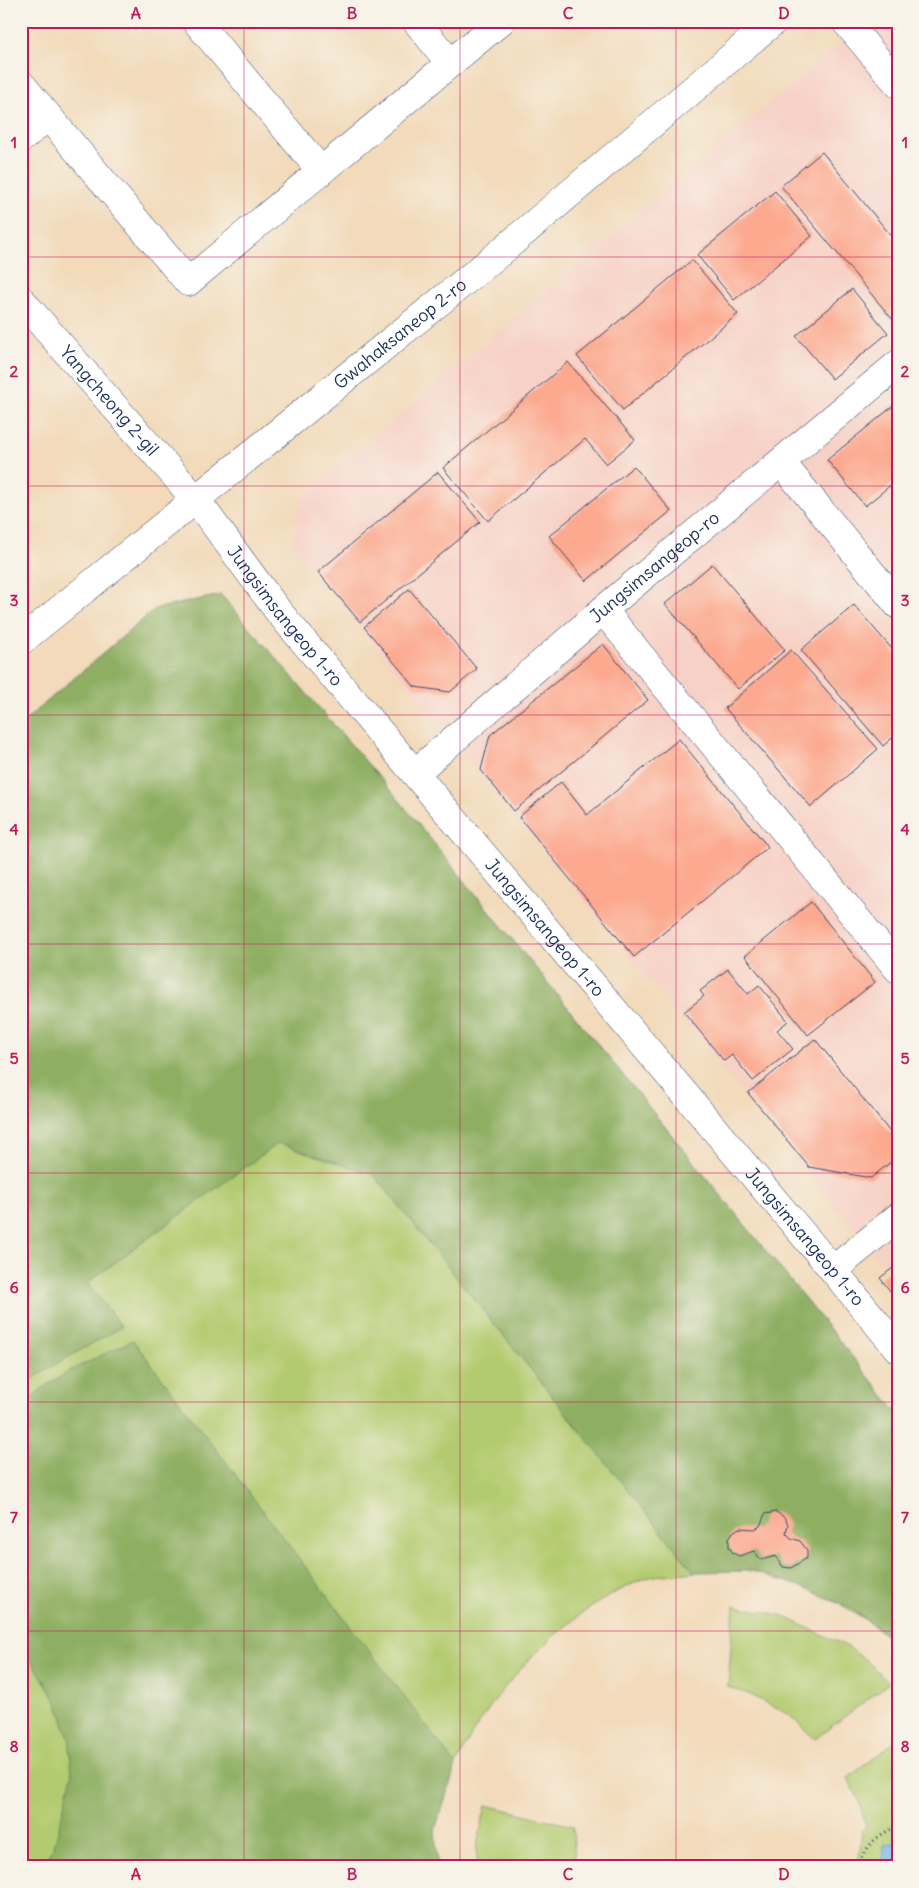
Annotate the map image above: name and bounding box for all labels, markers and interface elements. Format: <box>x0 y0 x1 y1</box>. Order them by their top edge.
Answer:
text: A <box>131 3 141 23</box>
text: B <box>347 3 358 23</box>
text: C <box>563 3 574 23</box>
text: D <box>778 3 790 23</box>
text: 1 <box>11 132 17 152</box>
text: 1 <box>902 132 908 152</box>
street label: Gwahaksaneop 2-ro <box>329 273 471 394</box>
street label: Yangcheong 2-gil <box>55 341 164 460</box>
text: 2 <box>10 361 19 381</box>
text: 2 <box>901 361 910 381</box>
street label: Jungsimsangeop-ro <box>585 506 724 627</box>
street label: Jungsimsangeop 1-ro <box>223 541 348 691</box>
text: 3 <box>9 590 19 610</box>
text: 3 <box>900 590 910 610</box>
text: 4 <box>9 819 19 839</box>
text: 4 <box>900 819 910 839</box>
street label: Jungsimsangeop 1-ro <box>481 854 610 1001</box>
text: 5 <box>9 1048 19 1068</box>
text: 5 <box>900 1048 910 1068</box>
street label: Jungsimsangeop 1-ro <box>741 1163 870 1311</box>
text: 6 <box>9 1277 19 1297</box>
text: 6 <box>900 1277 910 1297</box>
text: 7 <box>10 1507 18 1527</box>
text: 7 <box>901 1507 909 1527</box>
text: 8 <box>9 1736 19 1756</box>
text: 8 <box>900 1736 910 1756</box>
text: A <box>131 1864 141 1884</box>
text: B <box>347 1864 358 1884</box>
text: C <box>563 1864 574 1884</box>
text: D <box>778 1864 790 1884</box>

